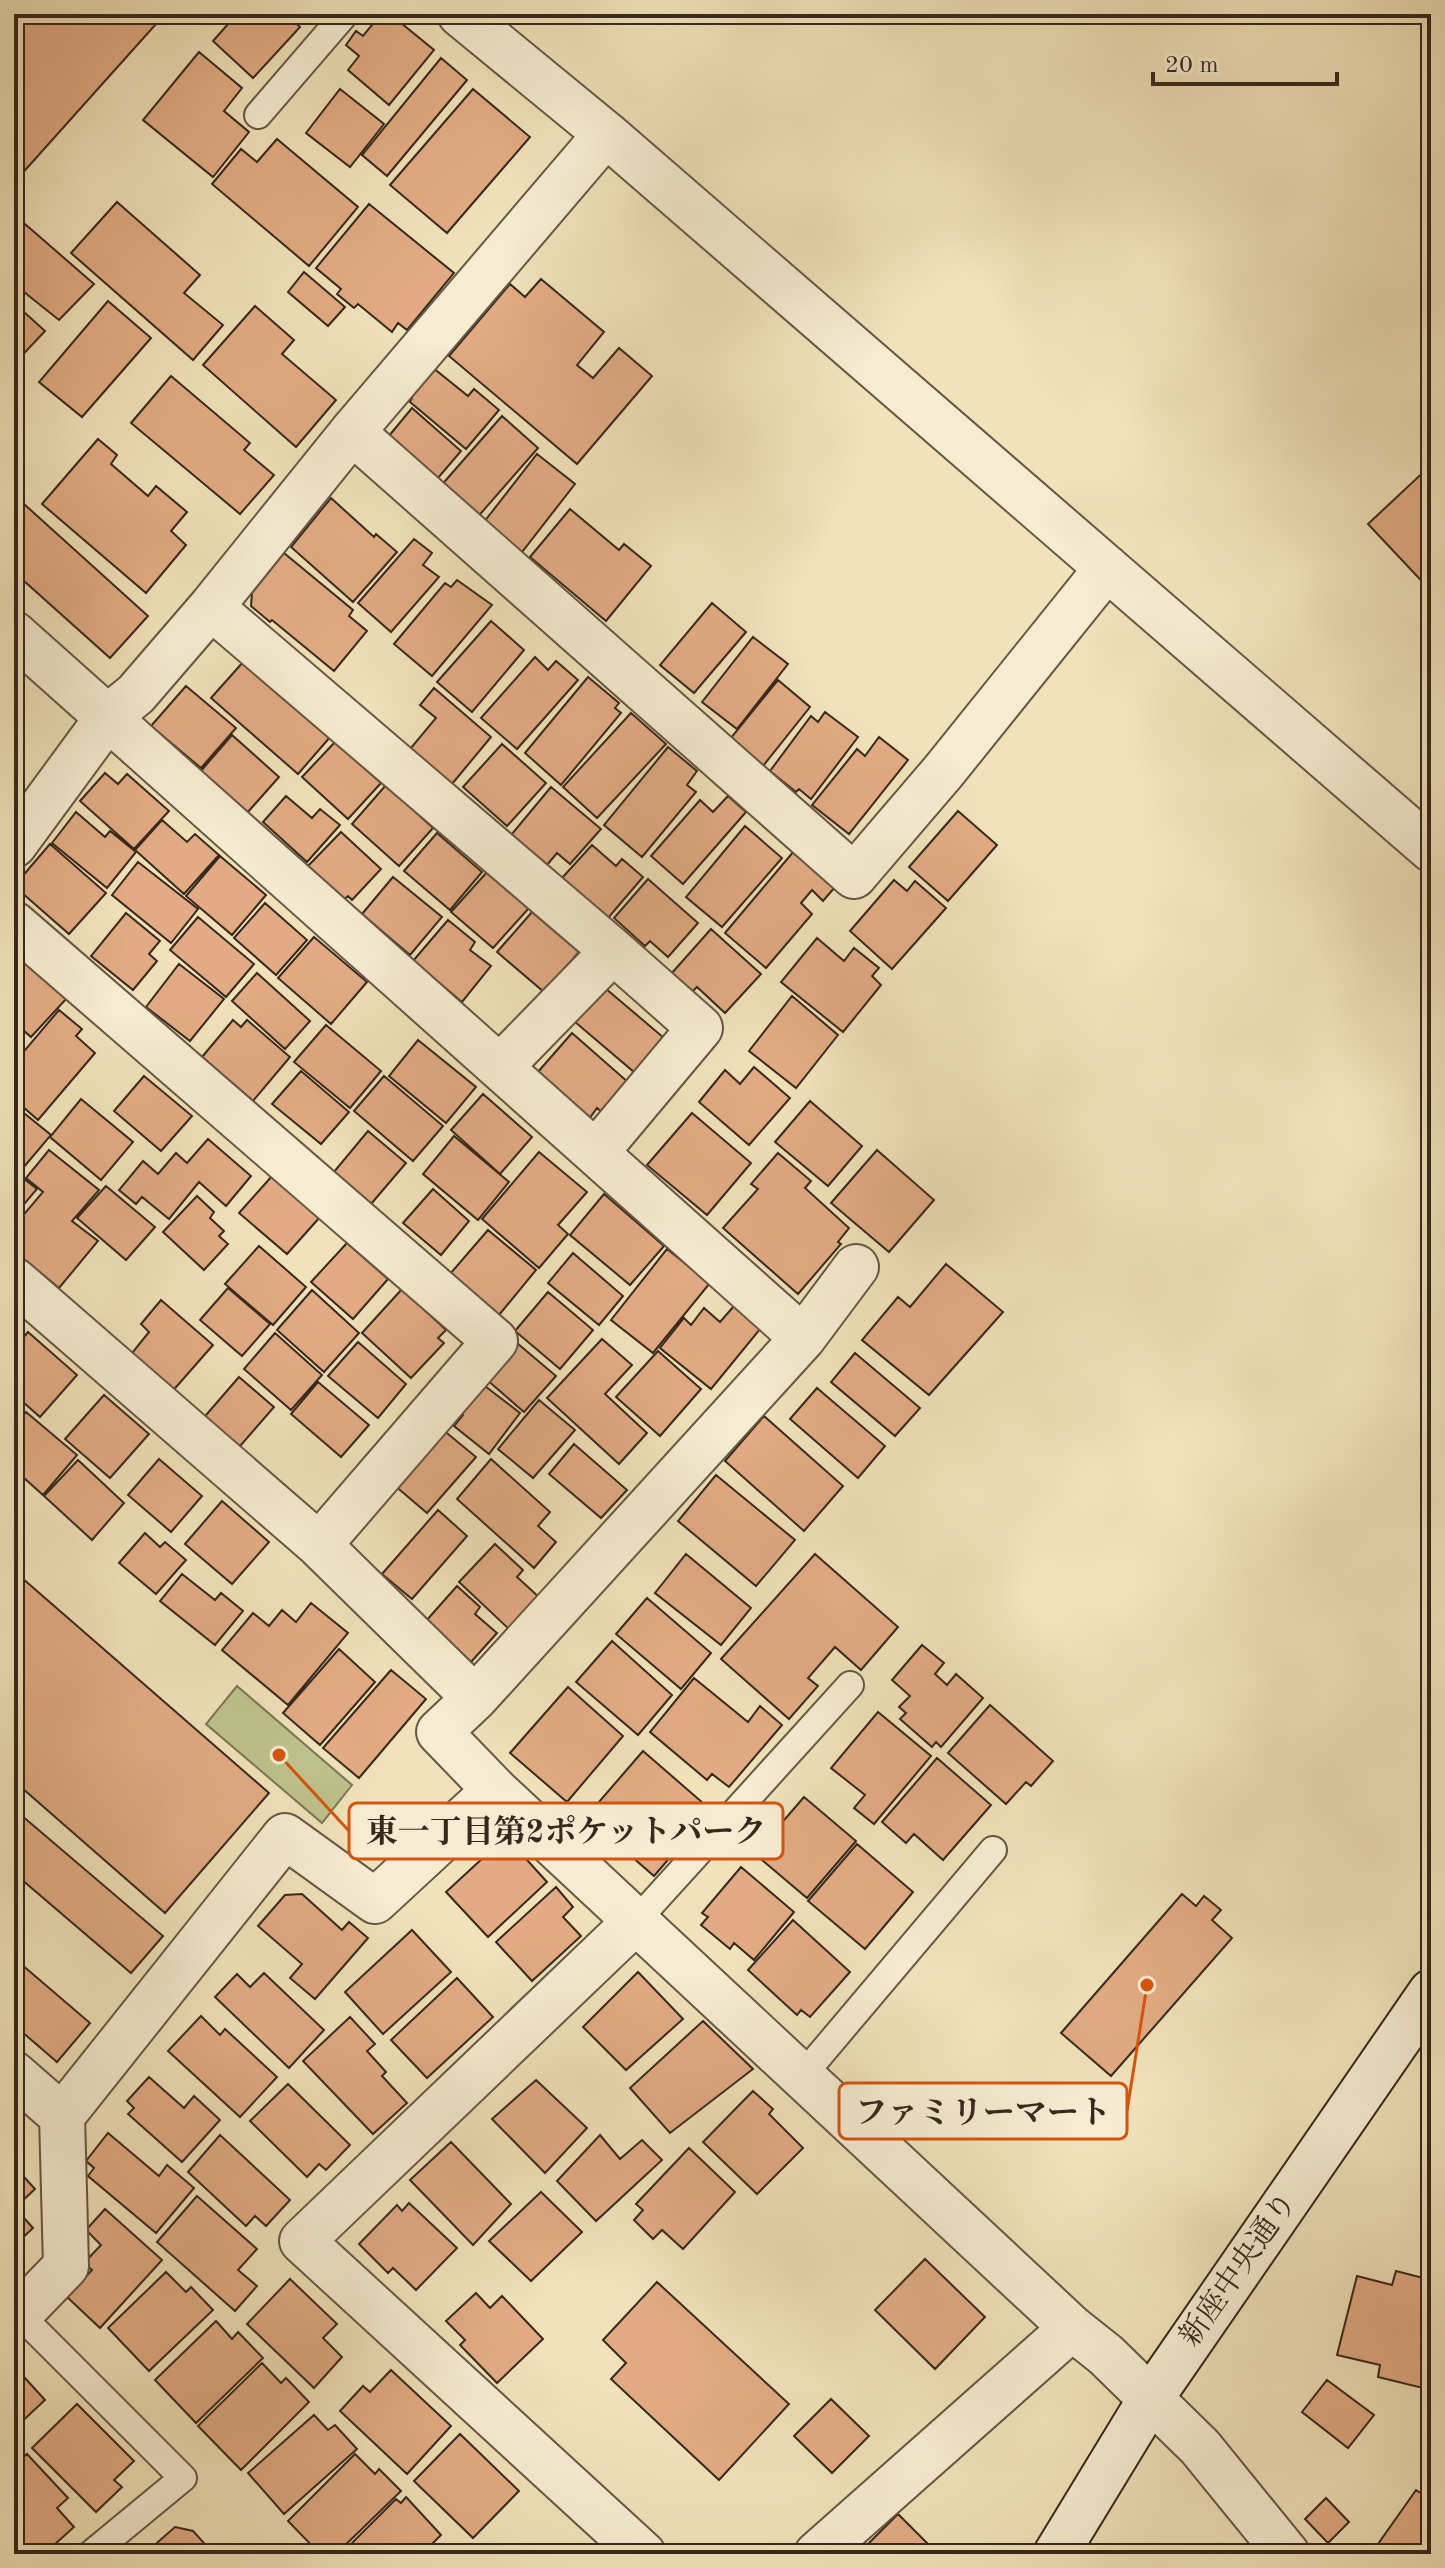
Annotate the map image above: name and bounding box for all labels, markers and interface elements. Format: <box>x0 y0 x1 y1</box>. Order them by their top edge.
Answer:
scale bar <box>1153 36 1337 86</box>
text: 20 m <box>1165 54 1219 78</box>
callout: 東一丁目第2ポケットパーク <box>349 1803 783 1859</box>
text: 東一丁目第2ポケットパーク <box>366 1814 766 1850</box>
callout: ファミリーマート <box>839 2083 1127 2139</box>
text: ファミリーマート <box>855 2097 1111 2131</box>
street label: 新座中央通り <box>1173 2186 1303 2352</box>

